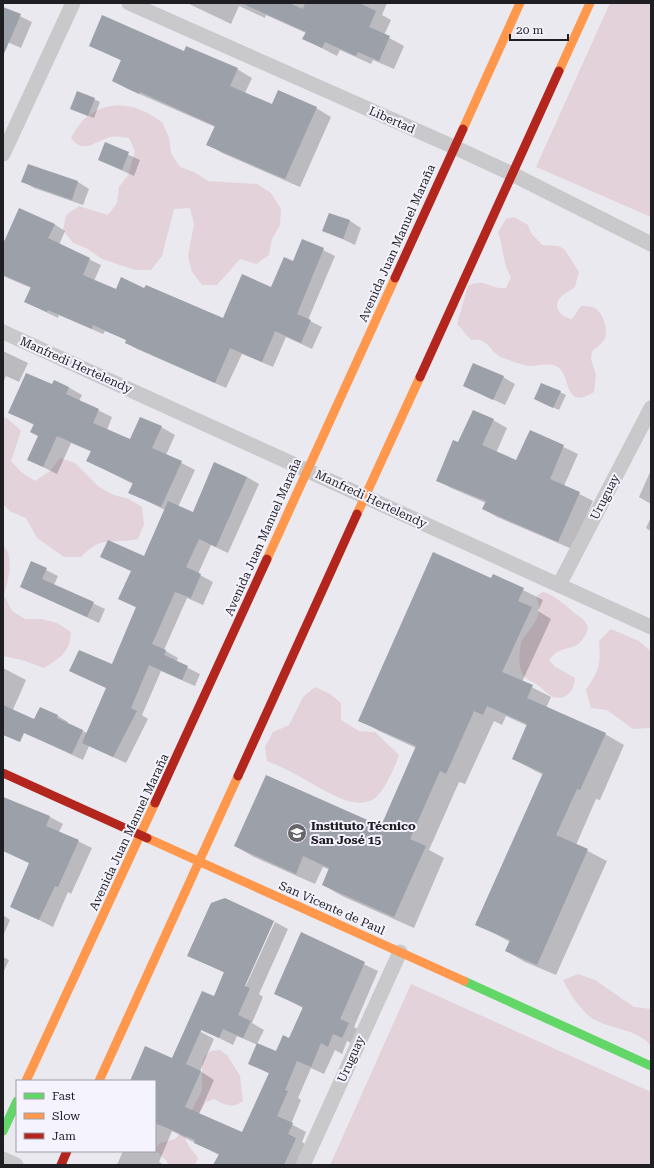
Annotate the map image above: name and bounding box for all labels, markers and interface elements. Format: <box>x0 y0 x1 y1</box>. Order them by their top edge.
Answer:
scale bar <box>510 16 568 42</box>
text: 20 m <box>516 23 543 37</box>
street label: Libertad <box>367 104 418 137</box>
street label: Avenida Juan Manuel Maraña <box>356 162 438 324</box>
street label: Manfredi Hertelendy <box>18 334 135 396</box>
street label: Avenida Juan Manuel Maraña <box>222 456 304 618</box>
street label: Manfredi Hertelendy <box>313 467 430 531</box>
street label: Uruguay <box>588 471 623 522</box>
street label: Avenida Juan Manuel Maraña <box>87 751 172 912</box>
place label: Instituto Técnico San José 15 <box>311 819 416 847</box>
school or university icon: Instituto Técnico San José 15 <box>286 822 308 844</box>
street label: San Vicente de Paul <box>277 878 387 938</box>
street label: Uruguay <box>335 1033 368 1084</box>
legend <box>16 1080 156 1152</box>
text: Fast <box>52 1089 76 1103</box>
text: Slow <box>52 1109 80 1123</box>
text: Jam <box>52 1129 76 1143</box>

